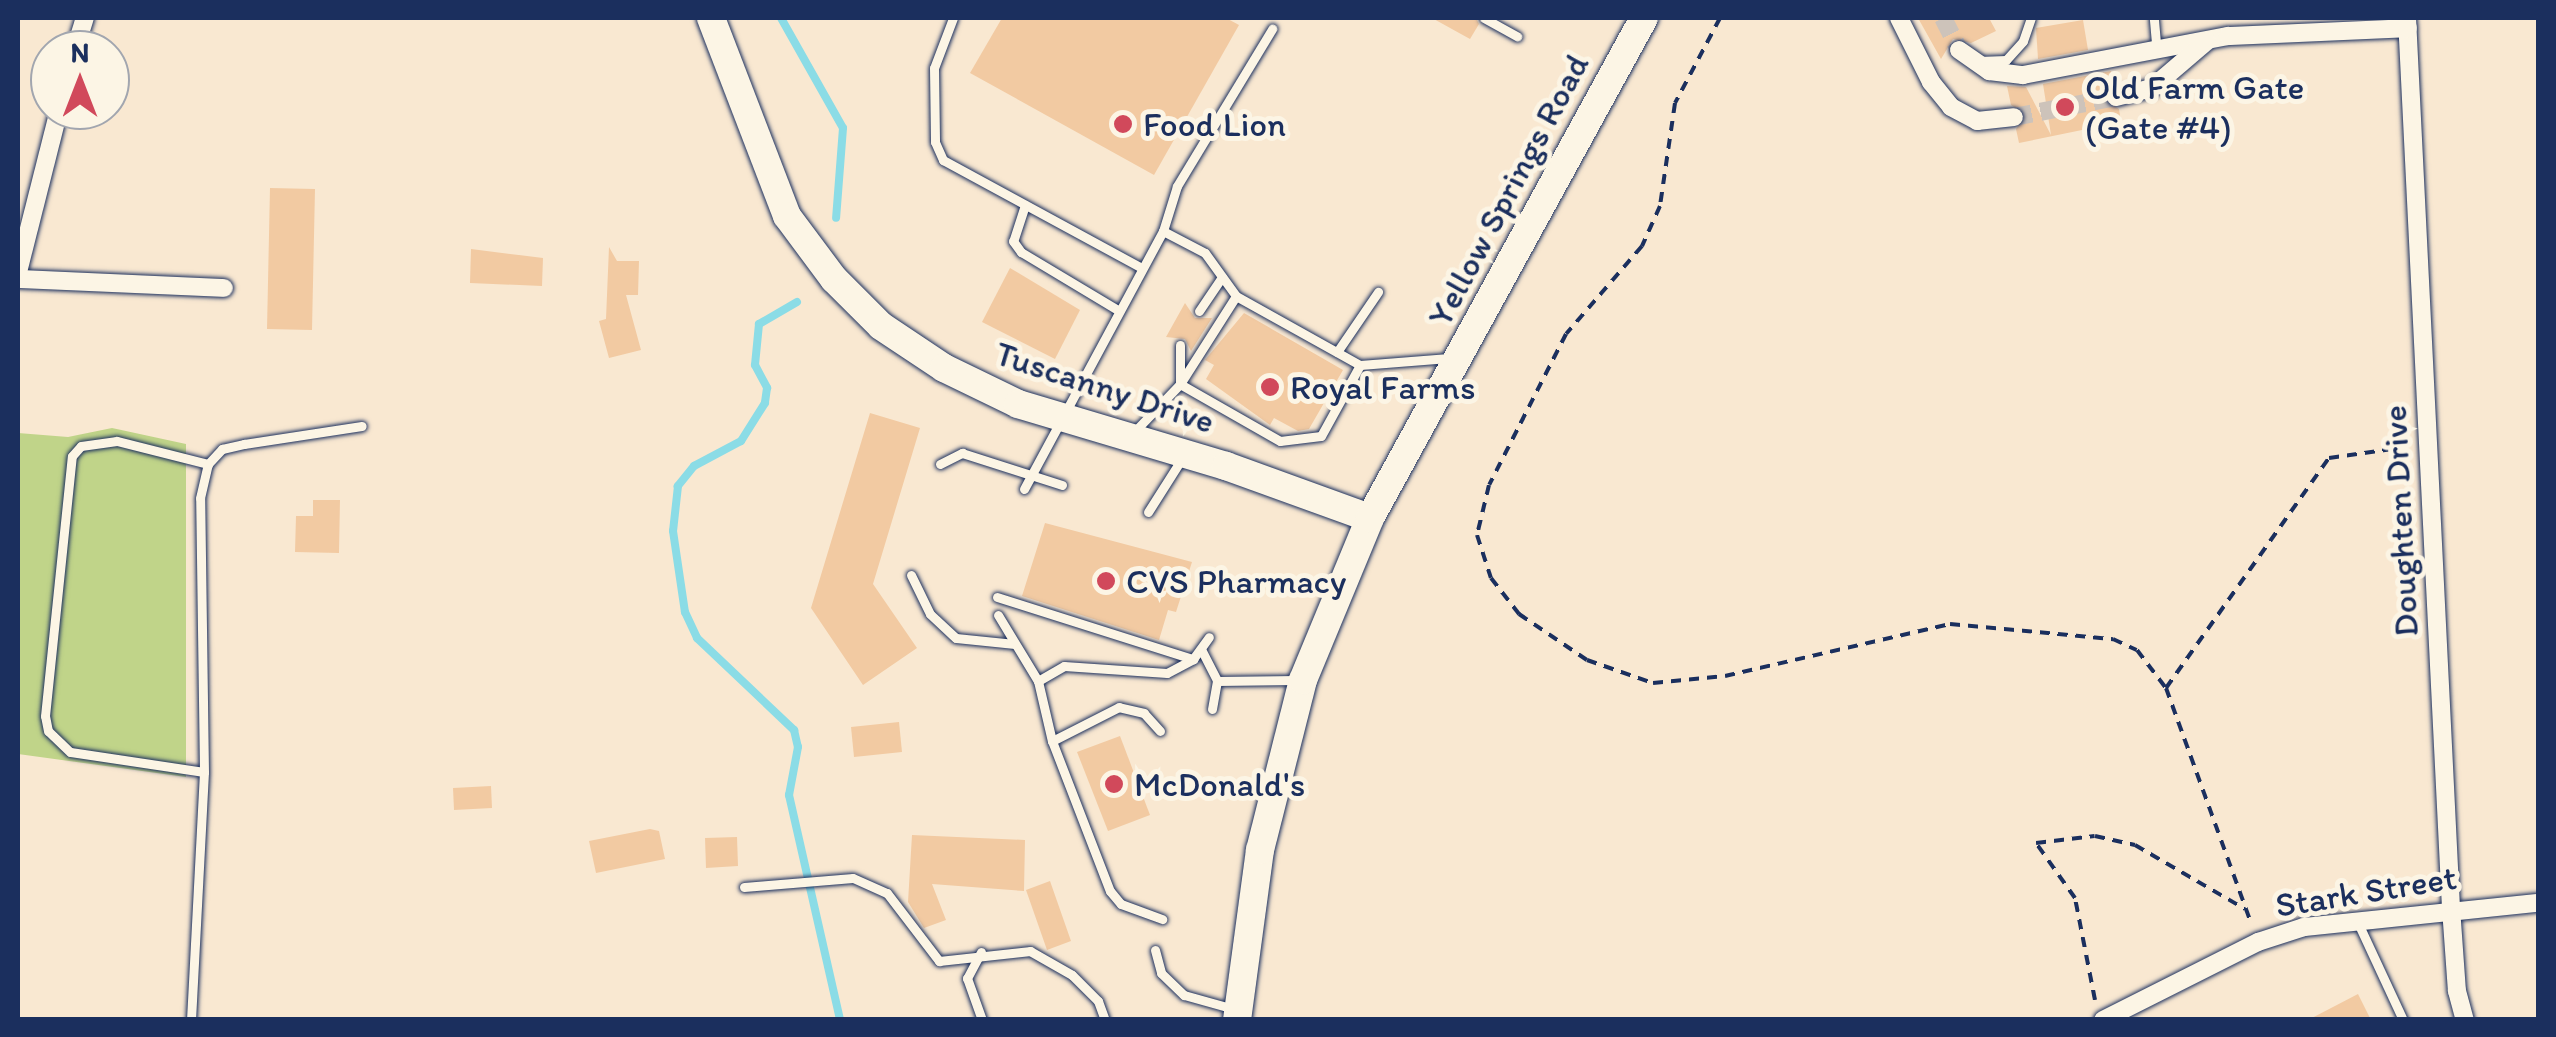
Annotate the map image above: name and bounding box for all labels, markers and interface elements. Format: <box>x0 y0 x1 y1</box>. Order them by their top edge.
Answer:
north arrow <box>30 30 130 130</box>
text: N <box>71 35 89 69</box>
street label: Yellow Springs Road <box>1418 46 1598 334</box>
place label: Old Farm Gate (Gate #4) <box>2085 66 2304 148</box>
marker: Old Farm Gate (Gate #4) <box>2054 96 2076 118</box>
place label: Food Lion <box>1143 103 1287 145</box>
marker: Food Lion <box>1112 113 1134 135</box>
street label: Tuscanny Drive <box>990 332 1220 442</box>
place label: Royal Farms <box>1290 366 1473 408</box>
marker: Royal Farms <box>1259 376 1281 398</box>
street label: Doughten Drive <box>2373 404 2427 638</box>
place label: CVS Pharmacy <box>1126 560 1346 602</box>
marker: CVS Pharmacy <box>1095 570 1117 592</box>
place label: McDonald's <box>1134 763 1305 805</box>
marker: McDonald's <box>1103 773 1125 795</box>
street label: Stark Street <box>2272 856 2460 926</box>

